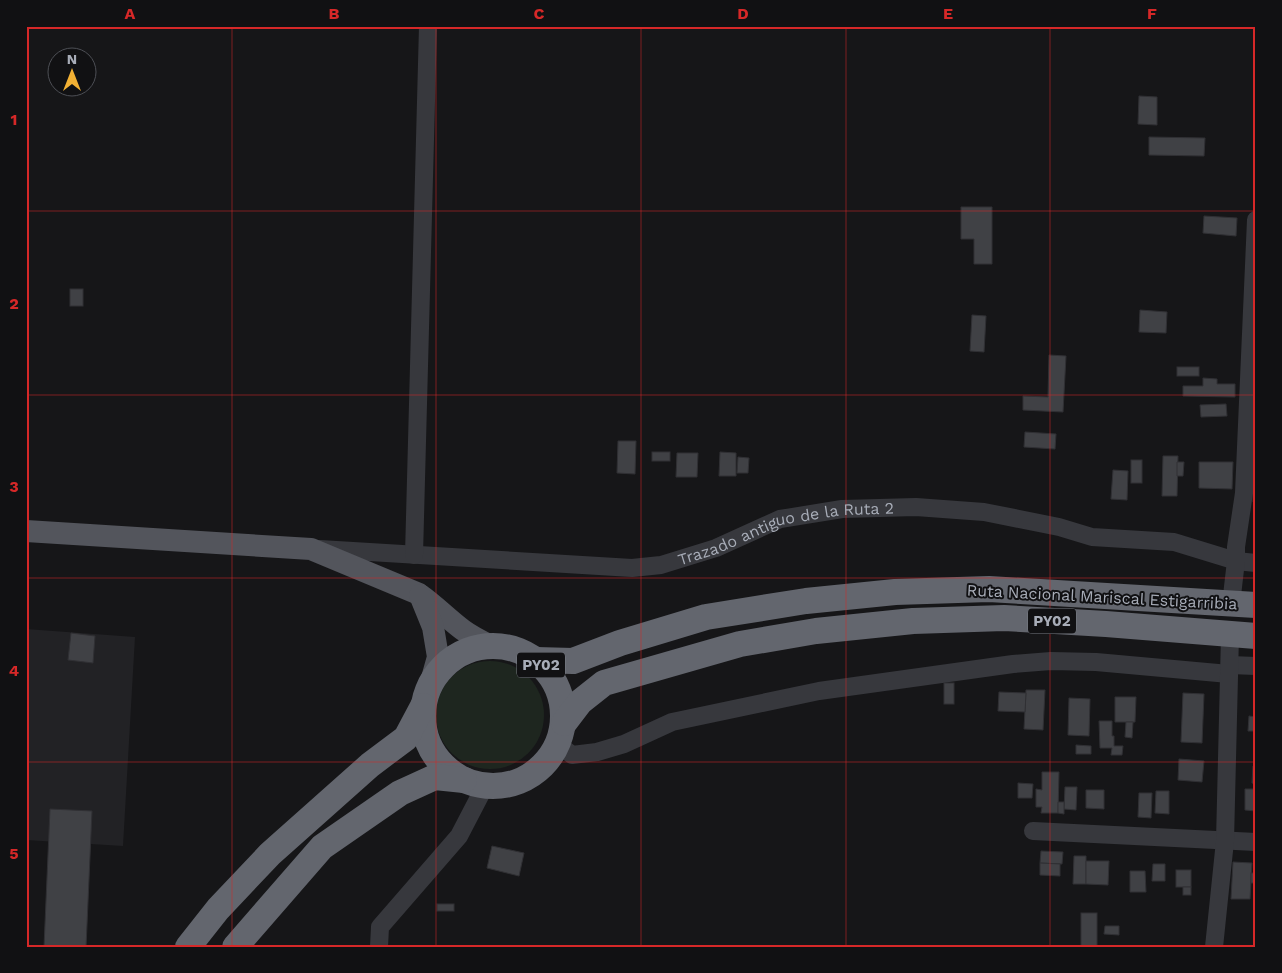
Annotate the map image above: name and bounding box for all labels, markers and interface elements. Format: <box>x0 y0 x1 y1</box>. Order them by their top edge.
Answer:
text: A <box>125 4 136 23</box>
text: B <box>329 4 340 23</box>
text: C <box>534 4 545 23</box>
text: D <box>737 4 749 23</box>
text: E <box>943 4 953 23</box>
text: F <box>1147 4 1157 23</box>
north arrow <box>48 48 98 98</box>
text: N <box>67 51 77 67</box>
text: 1 <box>11 110 17 129</box>
text: 2 <box>9 294 19 313</box>
text: 3 <box>9 477 19 496</box>
street label: Trazado antiguo de la Ruta 2 <box>675 498 894 569</box>
street label: Ruta Nacional Mariscal Estigarribia <box>966 580 1238 614</box>
road number: PY02 <box>1028 608 1076 634</box>
road number: PY02 <box>517 652 565 678</box>
text: 4 <box>9 661 19 680</box>
text: 5 <box>9 844 19 863</box>

